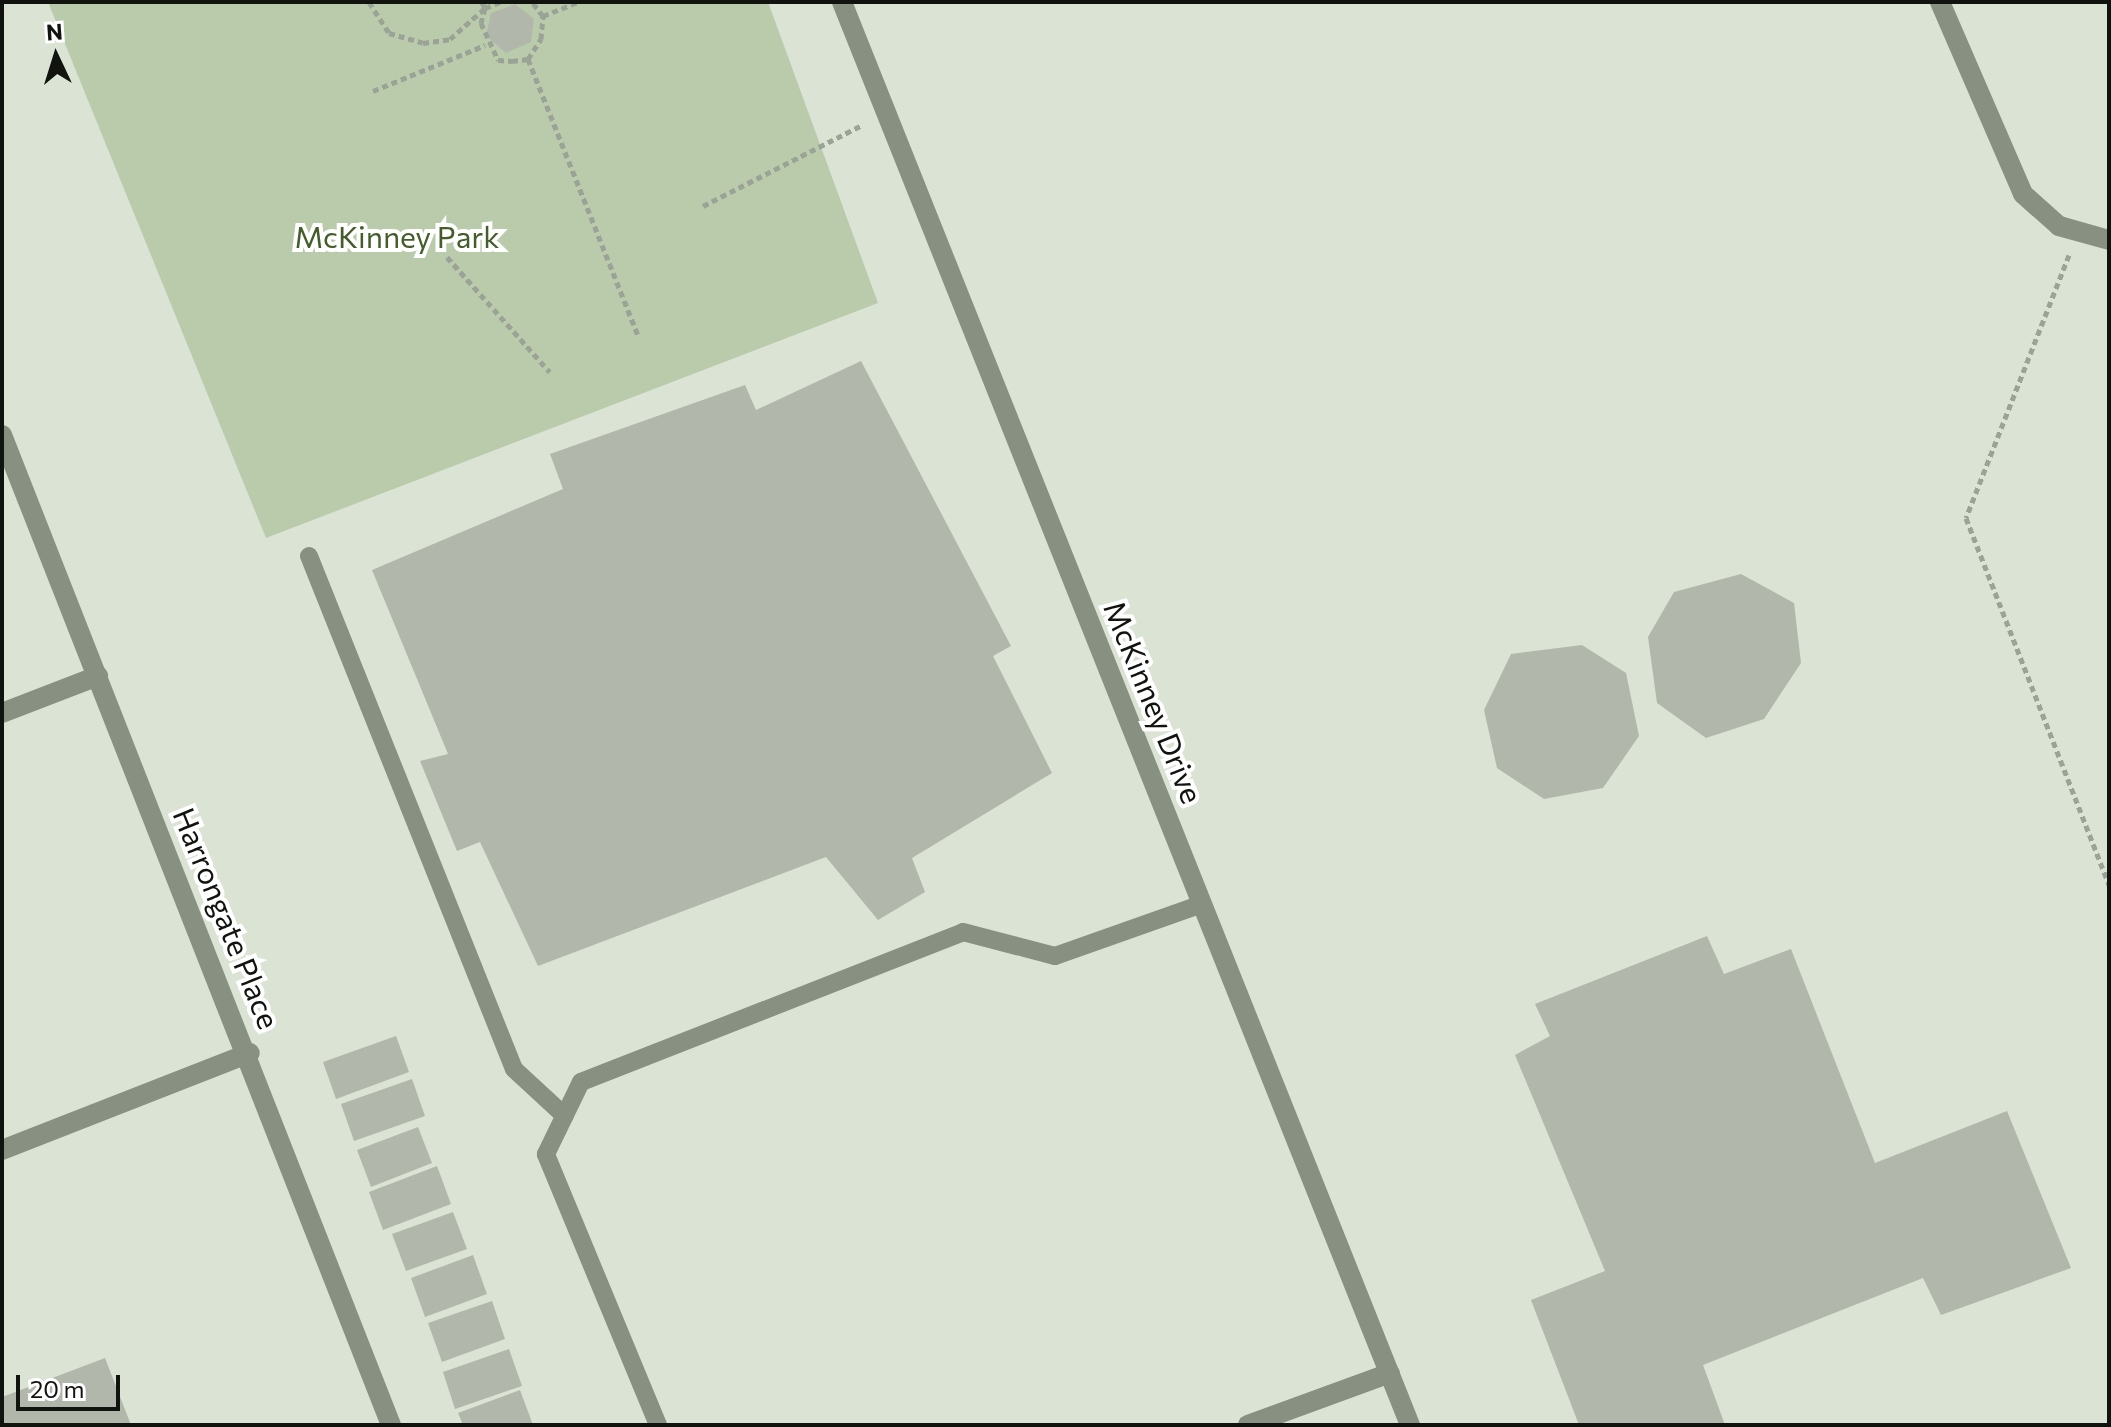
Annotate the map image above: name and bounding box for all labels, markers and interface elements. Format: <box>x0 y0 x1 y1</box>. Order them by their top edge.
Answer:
north arrow <box>16 16 96 96</box>
text: N <box>45 18 63 46</box>
park label: McKinney Park <box>294 218 500 254</box>
street label: McKinney Drive <box>1097 596 1211 808</box>
street label: Harrongate Place <box>166 802 288 1034</box>
scale bar <box>20 1359 124 1409</box>
text: 20 m <box>30 1374 84 1403</box>

